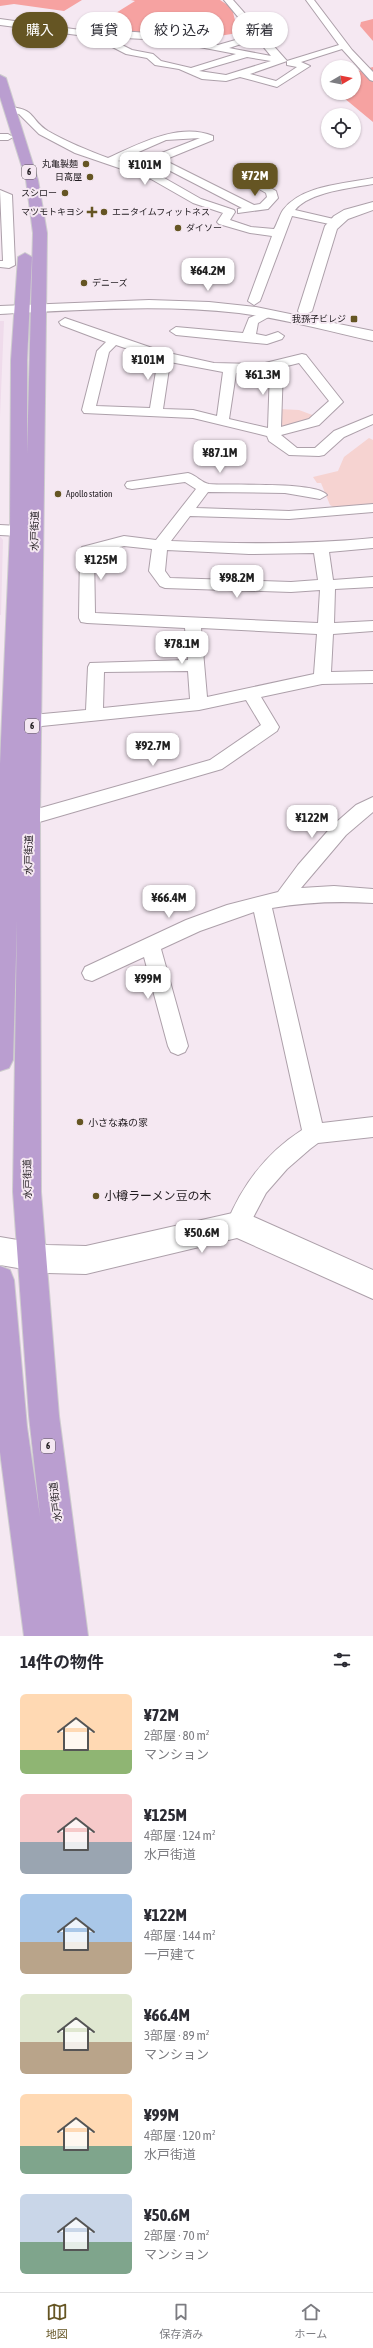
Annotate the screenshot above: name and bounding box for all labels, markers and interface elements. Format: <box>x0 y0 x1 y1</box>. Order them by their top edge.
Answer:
chip: 購入 <box>12 12 68 48</box>
chip: 賃貸 <box>76 12 132 48</box>
chip: 絞り込み <box>140 12 224 48</box>
chip: 新着 <box>232 12 288 48</box>
north arrow <box>321 60 361 100</box>
map controls <box>321 60 361 148</box>
button: locate <box>321 108 361 148</box>
pin: ¥101M <box>117 152 173 186</box>
text: ¥101M <box>129 157 161 172</box>
place label: 丸亀製麺 <box>42 159 78 169</box>
marker: 丸亀製麺 <box>81 159 91 169</box>
pin: ¥72M <box>231 163 279 197</box>
road number: 6 <box>22 165 36 179</box>
text: ¥72M <box>242 168 268 183</box>
place label: 日高屋 <box>55 172 82 182</box>
marker: 日高屋 <box>85 172 95 182</box>
place label: スシロー <box>21 188 57 198</box>
marker: スシロー <box>60 188 70 198</box>
place label: マツモトキヨシ <box>21 207 84 217</box>
marker: マツモトキヨシ <box>87 207 97 217</box>
marker: エニタイムフィットネス <box>99 207 109 217</box>
place label: エニタイムフィットネス <box>112 207 210 217</box>
marker: ダイソー <box>173 223 183 233</box>
place label: ダイソー <box>186 223 222 233</box>
pin: ¥64.2M <box>175 258 241 292</box>
text: ¥64.2M <box>190 263 226 278</box>
marker: デニーズ <box>79 278 89 288</box>
place label: デニーズ <box>92 278 128 288</box>
place label: 我孫子ビレジ <box>292 314 346 324</box>
marker: 我孫子ビレジ <box>349 314 359 324</box>
pin: ¥101M <box>120 347 176 381</box>
text: ¥101M <box>132 352 164 367</box>
pin: ¥61.3M <box>230 362 296 396</box>
text: ¥61.3M <box>245 367 281 382</box>
pin: ¥87.1M <box>187 440 253 474</box>
text: ¥87.1M <box>202 445 238 460</box>
marker: Apollo station <box>53 489 63 499</box>
place label: Apollo station <box>66 489 112 499</box>
street label: 水戸街道 <box>29 511 40 551</box>
pin: ¥125M <box>73 547 129 581</box>
text: ¥125M <box>85 552 117 567</box>
pin: ¥98.2M <box>204 565 270 599</box>
text: ¥98.2M <box>219 570 255 585</box>
pin: ¥78.1M <box>149 631 215 665</box>
text: ¥78.1M <box>164 636 200 651</box>
road number: 6 <box>25 719 39 733</box>
pin: ¥92.7M <box>120 733 186 767</box>
text: ¥92.7M <box>135 738 171 753</box>
pin: ¥122M <box>284 805 340 839</box>
text: ¥122M <box>296 810 328 825</box>
street label: 水戸街道 <box>23 835 34 875</box>
pin: ¥66.4M <box>136 885 202 919</box>
text: ¥66.4M <box>151 890 187 905</box>
pin: ¥99M <box>124 966 172 1000</box>
text: ¥99M <box>135 971 161 986</box>
marker: 小さな森の家 <box>75 1117 85 1127</box>
place label: 小さな森の家 <box>88 1117 148 1128</box>
street label: 水戸街道 <box>22 1159 33 1199</box>
place label: 小樽ラーメン豆の木 <box>104 1189 212 1203</box>
marker: 小樽ラーメン豆の木 <box>91 1191 101 1201</box>
pin: ¥50.6M <box>169 1220 235 1254</box>
text: ¥50.6M <box>184 1225 220 1240</box>
road number: 6 <box>41 1439 55 1453</box>
street label: 水戸街道 <box>48 1481 63 1522</box>
icon: filters <box>331 1649 353 1671</box>
text: 14件の物件 <box>20 1652 104 1672</box>
text: ¥72M <box>144 1705 179 1725</box>
icon: home <box>52 1710 100 1758</box>
text: 2部屋 · 80 m² <box>144 1728 209 1743</box>
text: マンション <box>144 1747 209 1762</box>
text: ¥125M <box>144 1805 187 1825</box>
icon: home <box>52 1810 100 1858</box>
text: 4部屋 · 124 m² <box>144 1828 216 1843</box>
text: 水戸街道 <box>144 1847 196 1862</box>
text: ¥122M <box>144 1905 187 1925</box>
icon: home <box>52 1910 100 1958</box>
text: 4部屋 · 144 m² <box>144 1928 216 1943</box>
text: 一戸建て <box>144 1947 196 1962</box>
text: ¥66.4M <box>144 2005 190 2025</box>
icon: home <box>52 2010 100 2058</box>
text: 3部屋 · 89 m² <box>144 2028 209 2043</box>
text: マンション <box>144 2047 209 2062</box>
text: ¥99M <box>144 2105 179 2125</box>
icon: home <box>52 2110 100 2158</box>
text: 4部屋 · 120 m² <box>144 2128 216 2143</box>
text: 水戸街道 <box>144 2147 196 2162</box>
text: ¥50.6M <box>144 2205 190 2225</box>
icon: home <box>52 2210 100 2258</box>
text: 2部屋 · 70 m² <box>144 2228 209 2243</box>
text: マンション <box>144 2247 209 2262</box>
tab: 地図 <box>46 2301 68 2341</box>
tab: 保存済み <box>159 2301 203 2341</box>
tab: ホーム <box>295 2301 327 2341</box>

